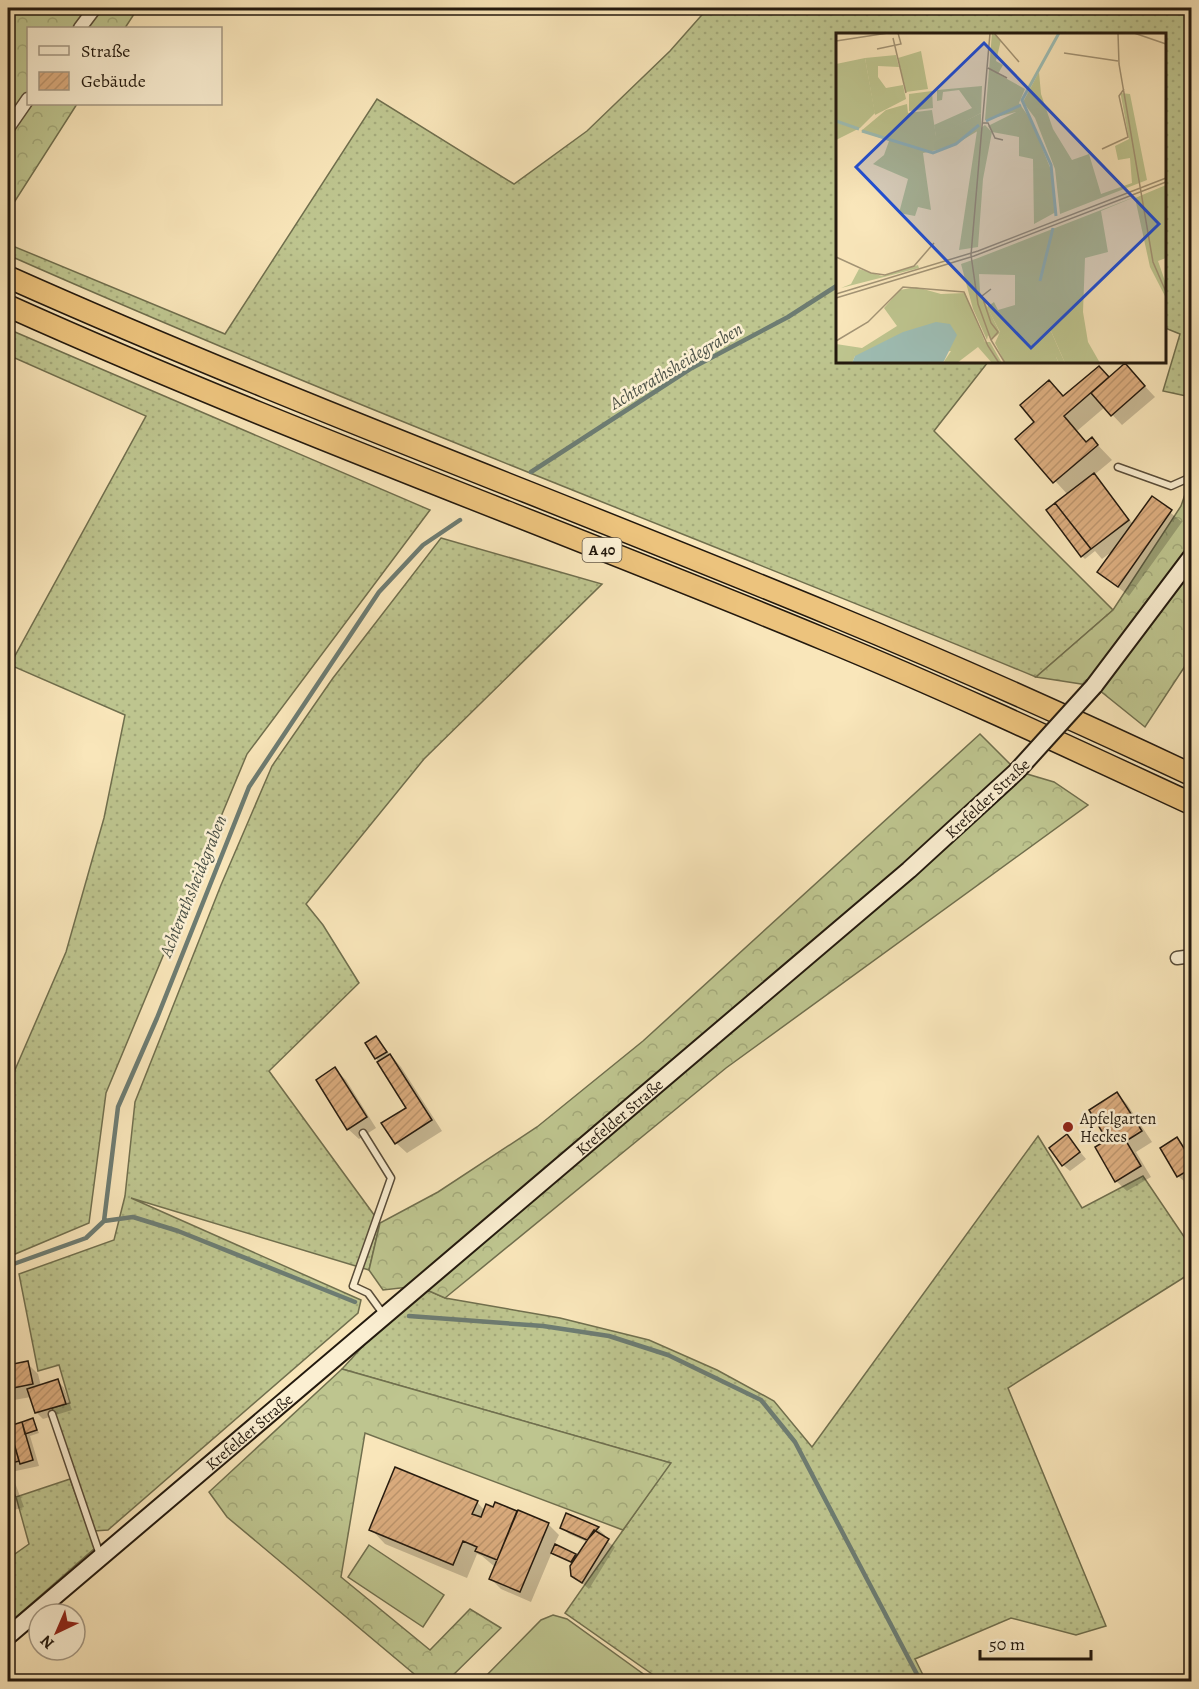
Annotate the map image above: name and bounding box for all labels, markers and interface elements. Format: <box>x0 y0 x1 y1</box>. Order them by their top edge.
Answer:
legend <box>27 27 222 105</box>
inset map <box>836 33 1166 363</box>
text: Straße <box>81 39 130 63</box>
text: Gebäude <box>81 69 146 93</box>
water label: Achterathsheidegraben <box>604 317 747 416</box>
road number: A 40 <box>582 538 622 562</box>
street label: Krefelder Straße <box>941 754 1035 844</box>
water label: Achterathsheidegraben <box>153 811 232 961</box>
street label: Krefelder Straße <box>571 1074 668 1161</box>
place label: Apfelgarten Heckes <box>1079 1108 1156 1148</box>
marker: Apfelgarten Heckes <box>1061 1120 1075 1134</box>
street label: Krefelder Straße <box>201 1389 298 1476</box>
north arrow <box>27 1602 87 1662</box>
scale bar <box>980 1623 1091 1661</box>
text: N <box>35 1630 59 1654</box>
text: 50 m <box>989 1632 1025 1656</box>

